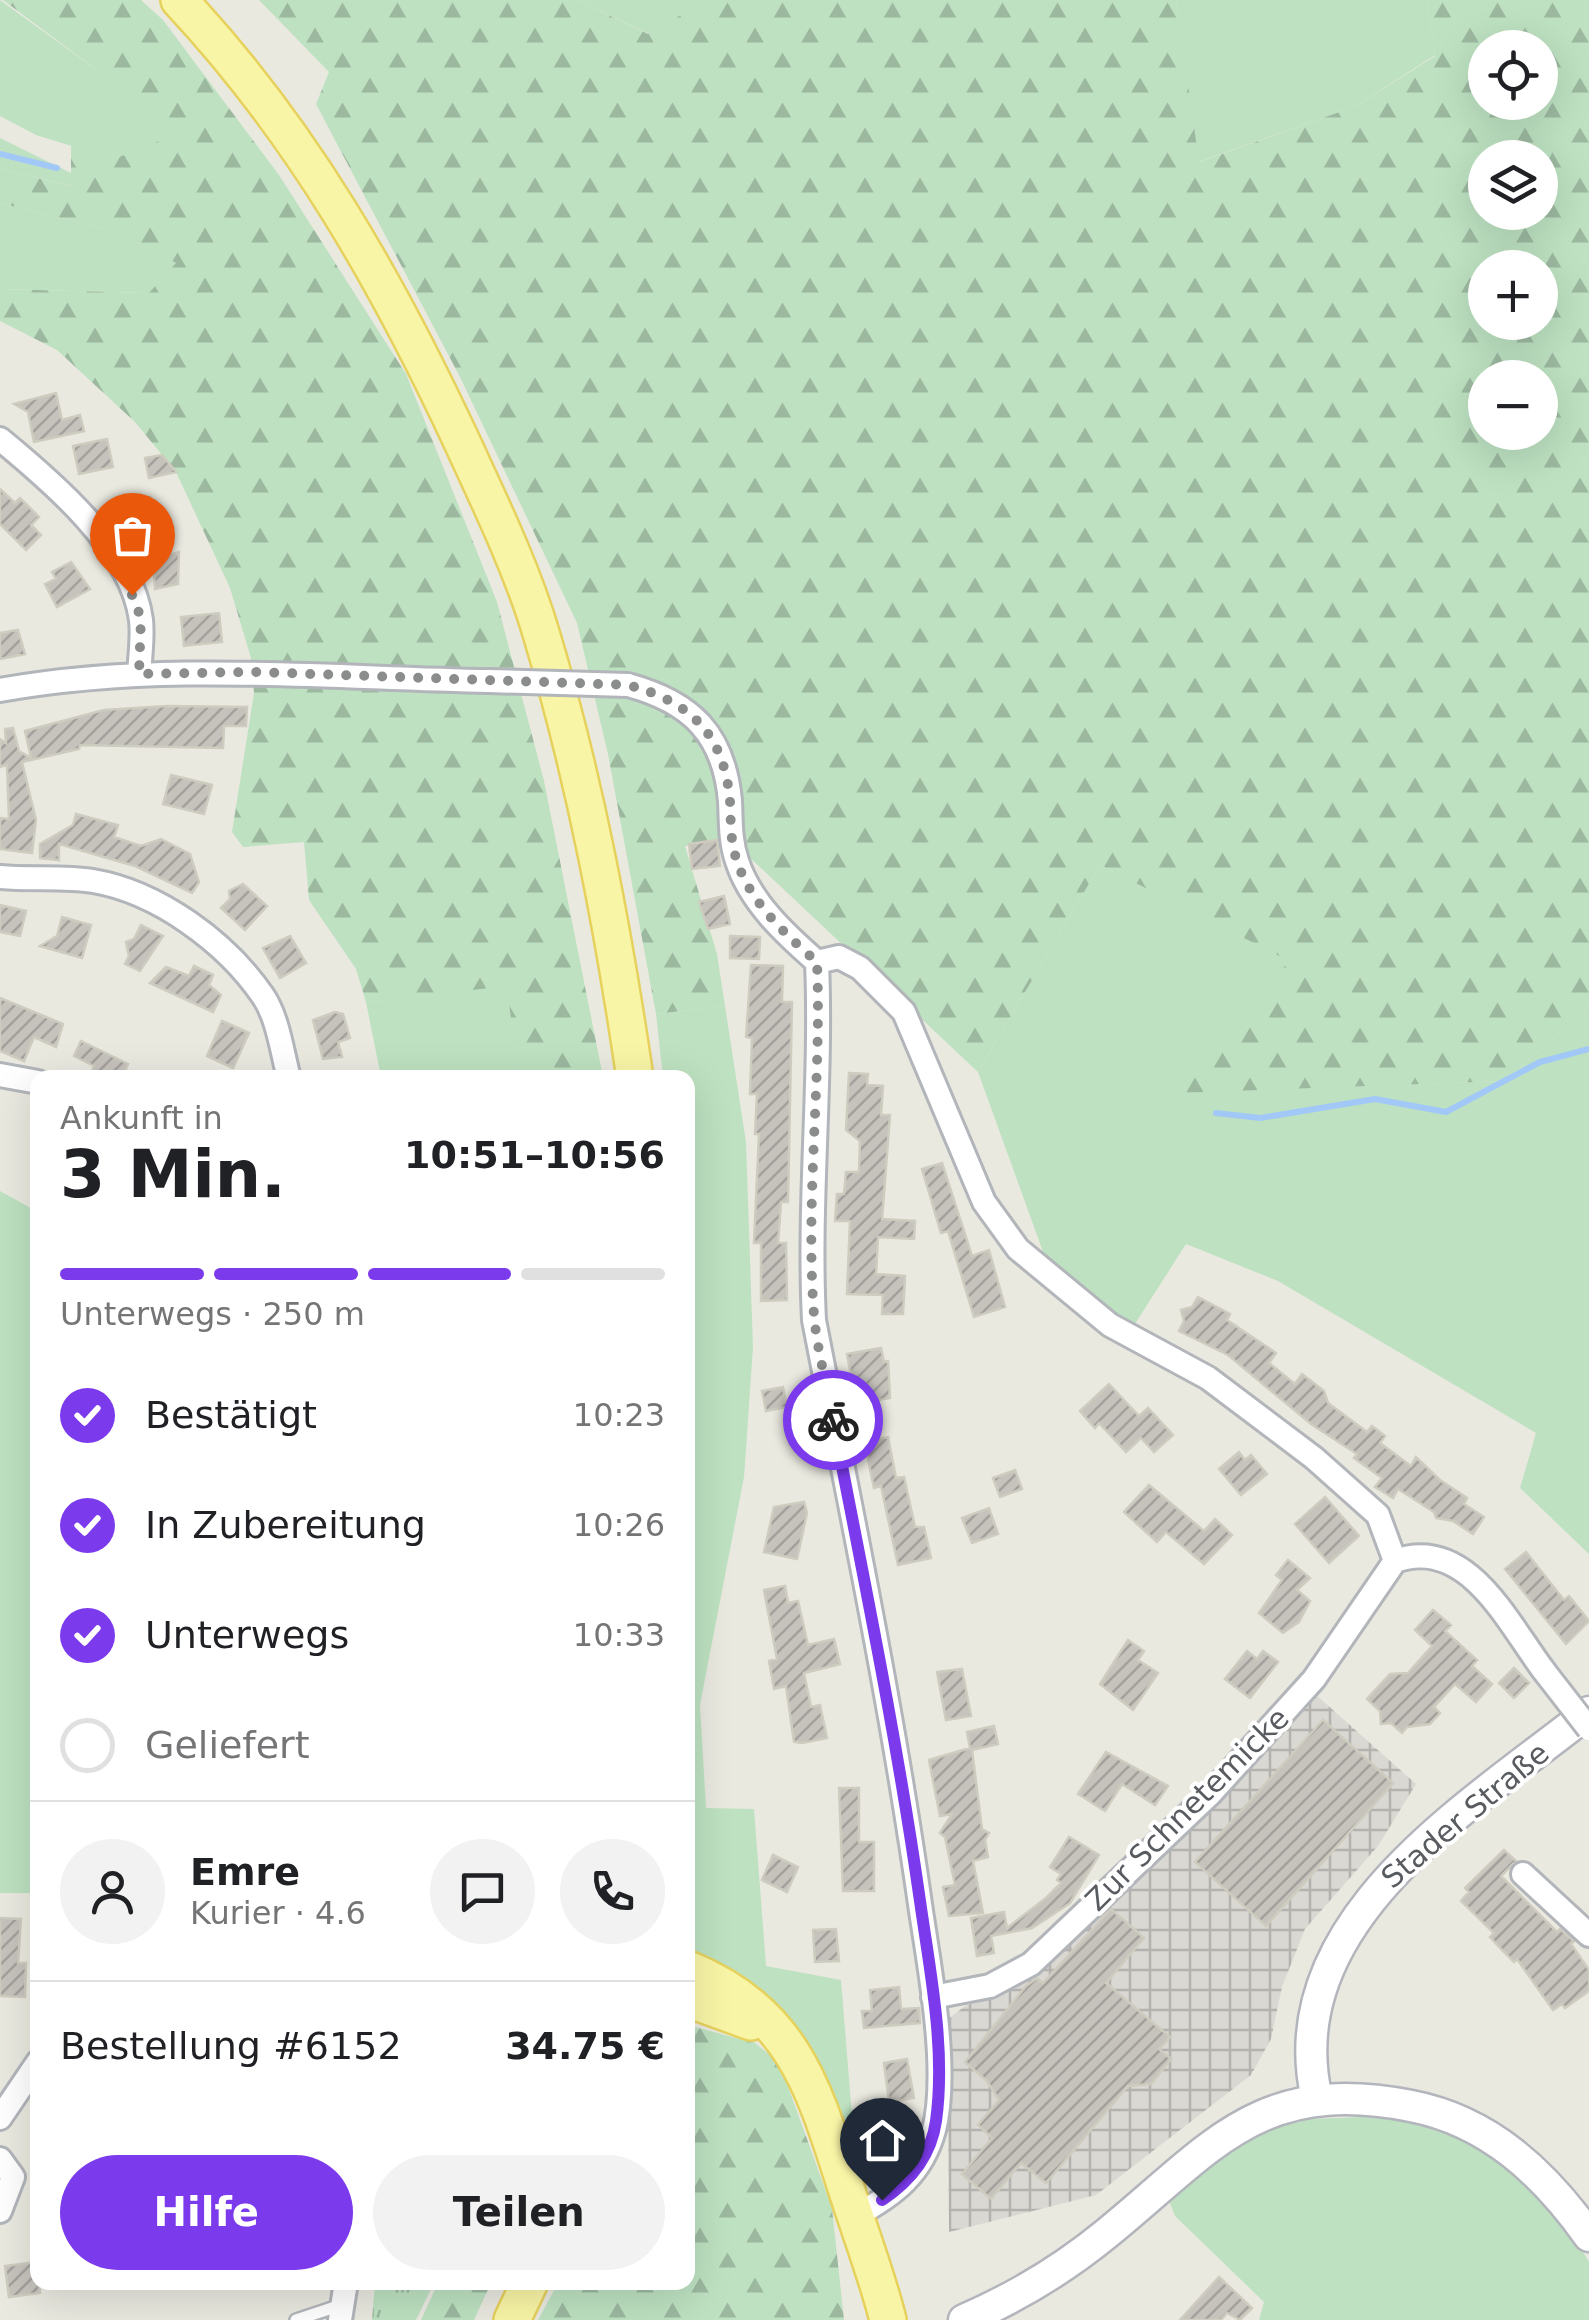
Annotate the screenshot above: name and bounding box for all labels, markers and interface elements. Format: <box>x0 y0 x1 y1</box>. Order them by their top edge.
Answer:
map controls <box>1468 30 1558 450</box>
button: locate <box>1468 30 1558 120</box>
button: layers <box>1468 140 1558 230</box>
button: + <box>1468 250 1558 340</box>
button: − <box>1468 360 1558 450</box>
pin <box>90 493 175 596</box>
icon: bag <box>105 508 160 563</box>
text: Ankunft in <box>60 1099 223 1137</box>
text: 10:51–10:56 <box>404 1133 665 1177</box>
text: 3 Min. <box>60 1137 286 1212</box>
text: Unterwegs · 250 m <box>60 1295 365 1333</box>
courier <box>783 1370 883 1470</box>
icon: check <box>60 1388 115 1443</box>
text: Bestätigt <box>145 1393 317 1437</box>
icon: bike <box>806 1393 861 1448</box>
text: 10:23 <box>573 1396 665 1434</box>
icon: check <box>60 1498 115 1553</box>
text: In Zubereitung <box>145 1503 426 1547</box>
text: 10:26 <box>573 1506 665 1544</box>
icon: check <box>60 1608 115 1663</box>
text: Unterwegs <box>145 1613 349 1657</box>
text: 10:33 <box>573 1616 665 1654</box>
street label: Zur Schnetemicke <box>1078 1700 1296 1918</box>
text: Geliefert <box>145 1723 310 1767</box>
street label: Stader Straße <box>1374 1735 1556 1895</box>
button: person <box>60 1839 165 1944</box>
button: chat <box>430 1839 535 1944</box>
button: phone <box>560 1839 665 1944</box>
text: Emre <box>190 1850 300 1894</box>
text: Kurier · 4.6 <box>190 1894 366 1932</box>
text: Bestellung #6152 <box>60 2024 402 2068</box>
text: 34.75 € <box>505 2024 665 2068</box>
pin <box>840 2098 925 2201</box>
icon: home <box>855 2113 910 2168</box>
button: Hilfe <box>60 2155 353 2270</box>
button: Teilen <box>373 2155 665 2270</box>

